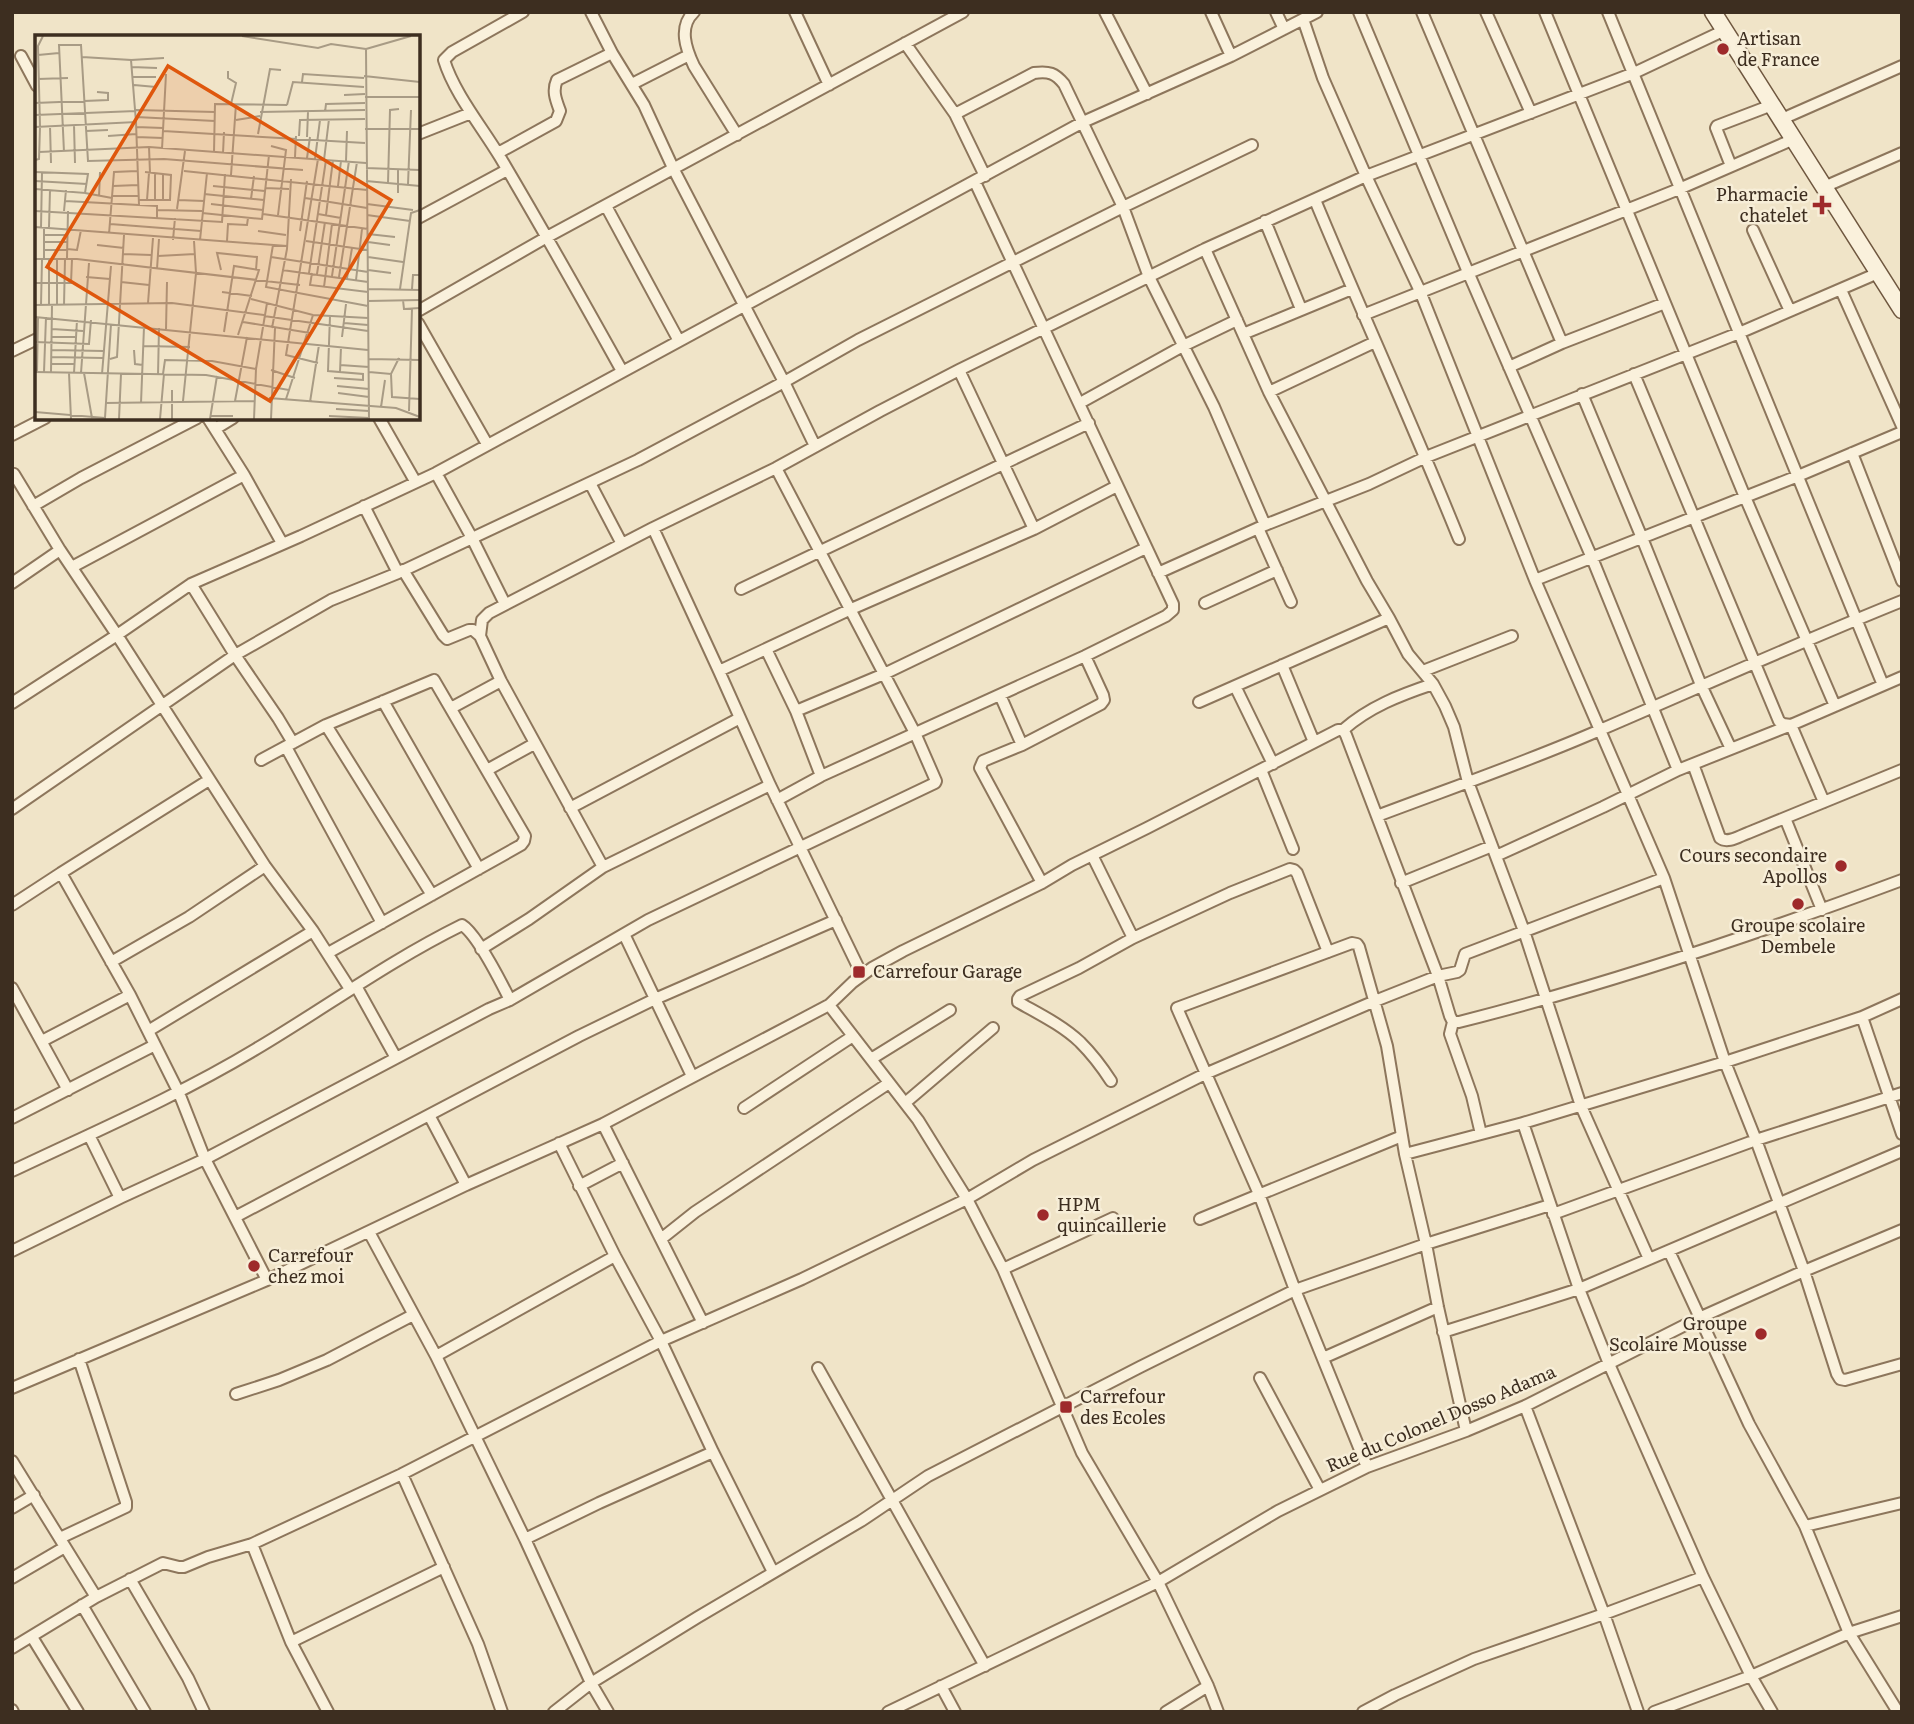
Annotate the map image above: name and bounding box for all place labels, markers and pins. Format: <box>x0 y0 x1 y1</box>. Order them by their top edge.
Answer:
place label: Artisan de France <box>1737 24 1820 72</box>
marker: Artisan de France <box>1715 41 1731 57</box>
place label: Pharmacie chatelet <box>1716 180 1809 228</box>
marker: Pharmacie chatelet <box>1814 197 1830 213</box>
place label: Cours secondaire Apollos <box>1679 841 1827 889</box>
marker: Cours secondaire Apollos <box>1833 858 1849 874</box>
marker: Groupe scolaire Dembele <box>1790 896 1806 912</box>
place label: Groupe scolaire Dembele <box>1731 911 1865 959</box>
place label: Carrefour Garage <box>873 957 1022 984</box>
marker: Carrefour Garage <box>851 964 867 980</box>
place label: HPM quincaillerie <box>1057 1190 1166 1238</box>
marker: HPM quincaillerie <box>1035 1207 1051 1223</box>
place label: Carrefour chez moi <box>268 1241 354 1289</box>
marker: Carrefour chez moi <box>246 1258 262 1274</box>
place label: Groupe Scolaire Mousse <box>1609 1309 1747 1357</box>
marker: Groupe Scolaire Mousse <box>1753 1326 1769 1342</box>
place label: Carrefour des Ecoles <box>1080 1382 1166 1430</box>
marker: Carrefour des Ecoles <box>1058 1399 1074 1415</box>

